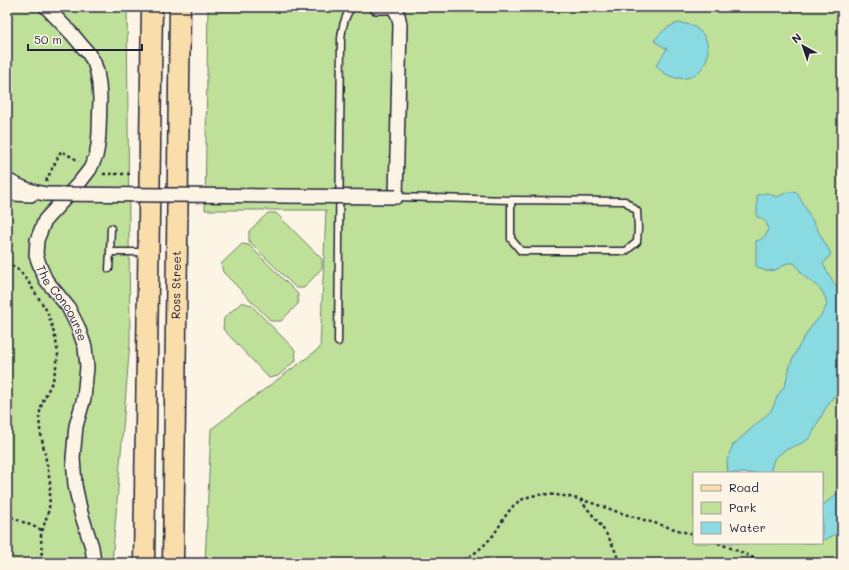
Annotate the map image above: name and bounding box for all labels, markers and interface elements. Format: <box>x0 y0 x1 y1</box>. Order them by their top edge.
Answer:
scale bar <box>28 26 142 52</box>
north arrow <box>783 26 823 66</box>
text: N <box>788 30 804 46</box>
text: 50 m <box>34 31 62 47</box>
street label: Ross Street <box>167 251 184 319</box>
street label: The Concourse <box>33 263 91 343</box>
legend <box>693 472 823 544</box>
text: Road <box>729 479 759 495</box>
text: Park <box>729 499 756 515</box>
text: Water <box>729 519 766 535</box>

